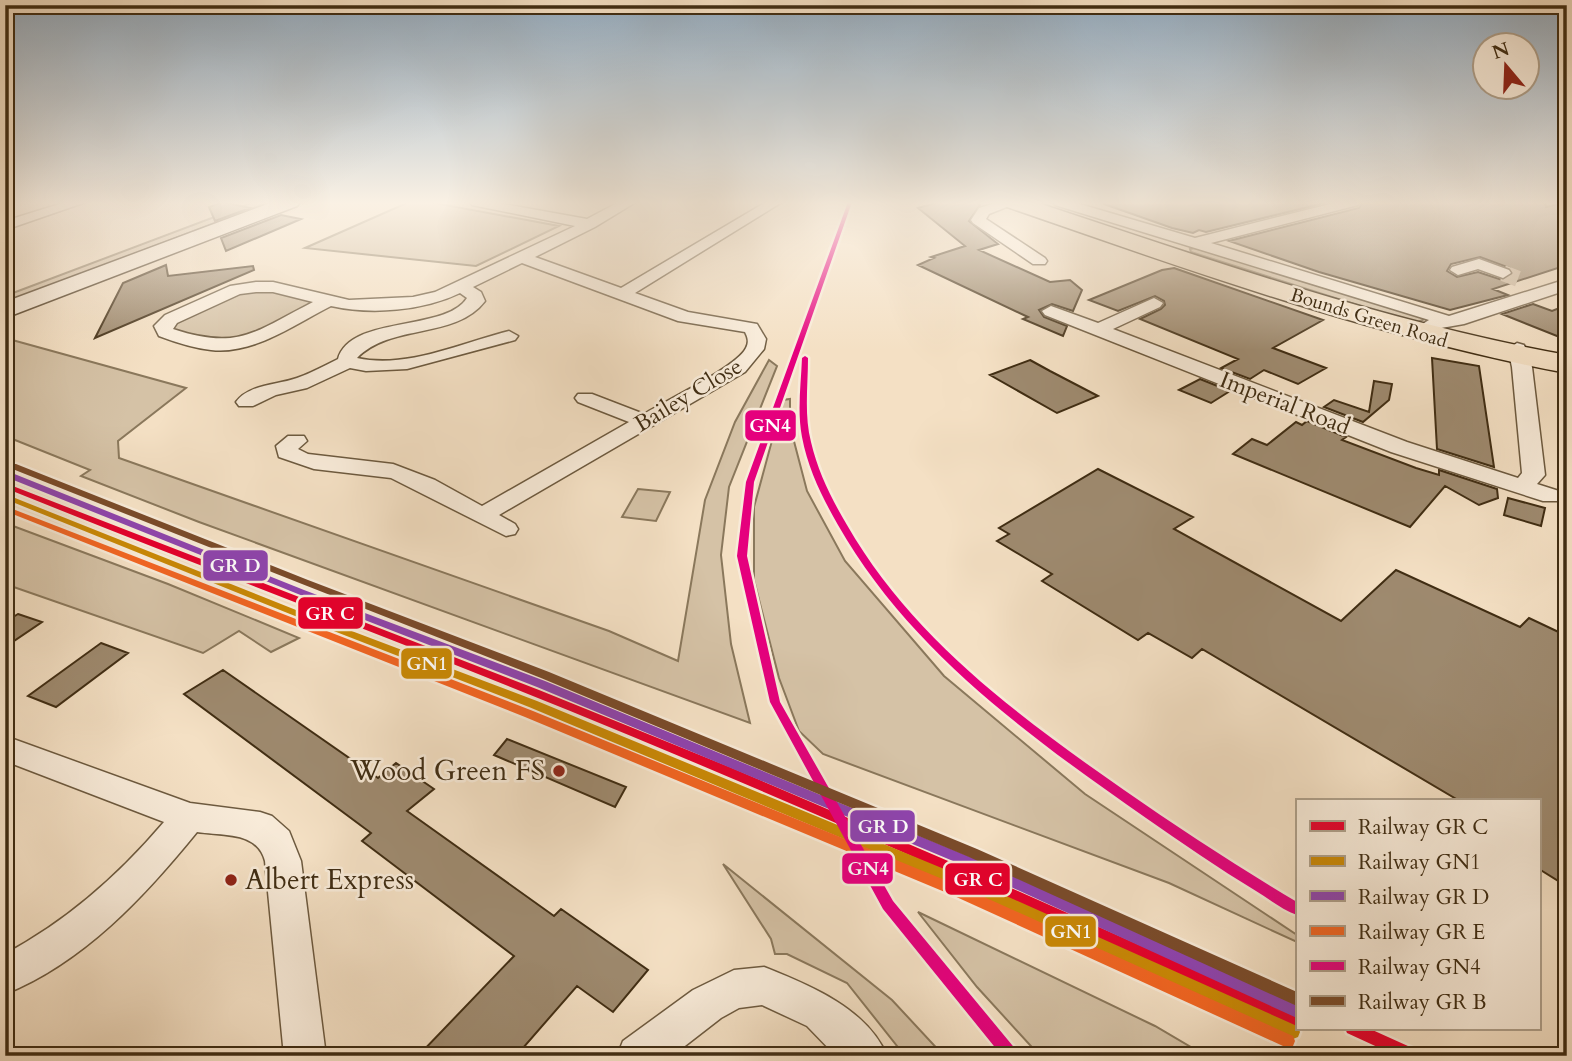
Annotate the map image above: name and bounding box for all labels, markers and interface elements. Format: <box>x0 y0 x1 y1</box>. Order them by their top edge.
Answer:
north arrow <box>1470 32 1540 102</box>
text: N <box>1489 36 1513 66</box>
street label: Bounds Green Road <box>1287 282 1451 354</box>
street label: Bailey Close <box>628 351 748 439</box>
street label: Imperial Road <box>1215 364 1355 442</box>
line badge: GN4 <box>744 409 797 442</box>
text: GN4 <box>749 413 791 439</box>
line badge: GR D <box>202 549 269 582</box>
text: GR D <box>210 553 260 579</box>
line badge: GR C <box>297 596 364 630</box>
text: GR C <box>305 601 355 627</box>
line badge: GN1 <box>400 647 453 680</box>
text: GN1 <box>406 651 448 677</box>
place label: Wood Green FS <box>349 752 545 790</box>
marker: Wood Green FS <box>551 763 567 779</box>
legend <box>1296 799 1540 1030</box>
line badge: GR D <box>849 809 916 843</box>
text: Railway GR C <box>1358 813 1488 842</box>
text: GR D <box>858 814 908 840</box>
text: Railway GN1 <box>1358 848 1481 877</box>
line badge: GN4 <box>841 852 894 885</box>
text: GN4 <box>847 856 889 882</box>
place label: Albert Express <box>245 861 414 899</box>
line badge: GR C <box>944 862 1011 896</box>
text: GR C <box>953 867 1003 893</box>
marker: Albert Express <box>223 872 239 888</box>
text: Railway GR D <box>1358 883 1489 912</box>
line badge: GN1 <box>1044 915 1097 948</box>
text: Railway GR E <box>1358 918 1485 947</box>
text: GN1 <box>1050 919 1092 945</box>
text: Railway GN4 <box>1358 953 1481 982</box>
text: Railway GR B <box>1358 988 1487 1017</box>

